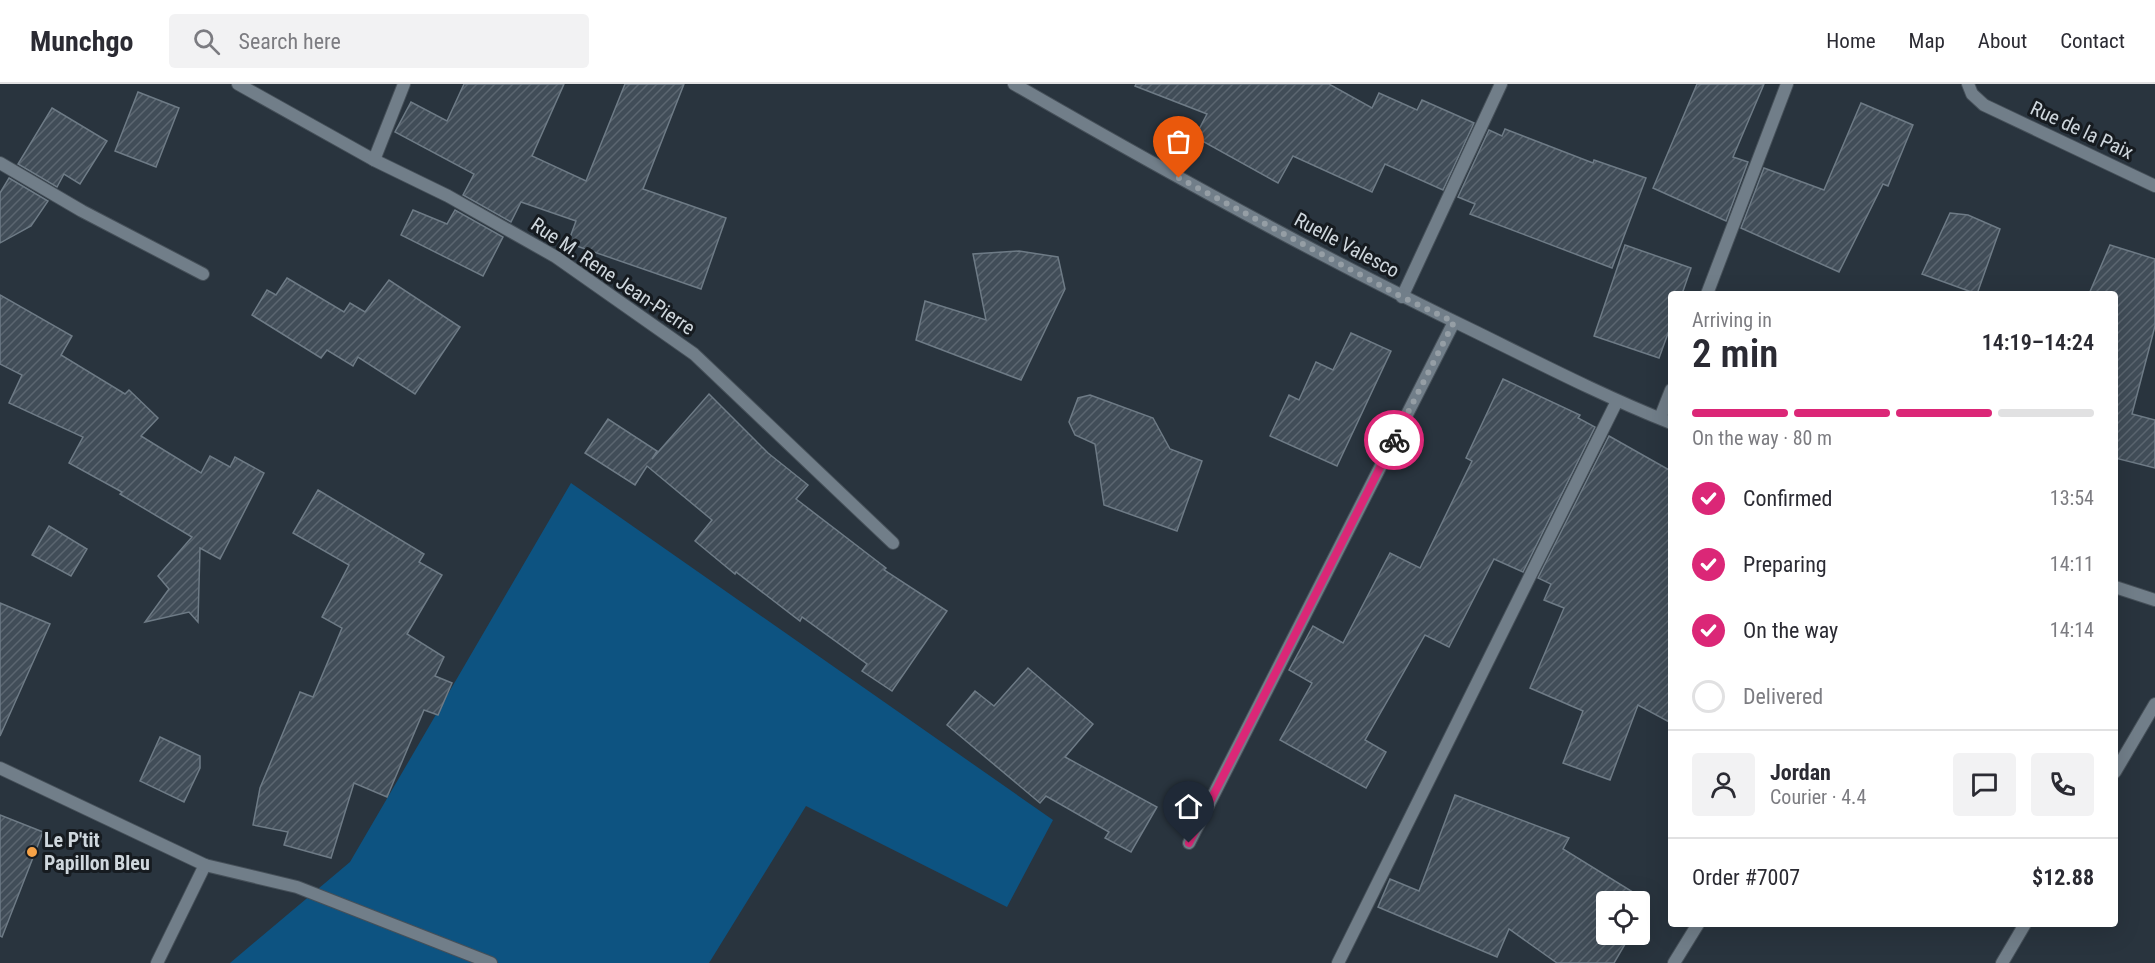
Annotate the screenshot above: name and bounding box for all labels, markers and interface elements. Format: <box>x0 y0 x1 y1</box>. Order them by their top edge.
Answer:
search box <box>169 14 589 68</box>
text: Munchgo <box>30 25 133 58</box>
icon: search <box>190 25 223 58</box>
text: Search here <box>238 29 341 54</box>
text: Home <box>1826 29 1876 53</box>
text: Map <box>1909 29 1945 53</box>
text: About <box>1978 29 2027 53</box>
text: Contact <box>2060 29 2125 53</box>
street label: Rue de la Paix <box>2027 96 2137 164</box>
pin <box>1153 116 1204 178</box>
icon: bag <box>1162 125 1195 158</box>
street label: Ruelle Valesco <box>1290 207 1404 283</box>
street label: Rue M. Rene Jean-Pierre <box>526 212 700 340</box>
text: Arriving in <box>1692 308 1772 332</box>
text: 14:19–14:24 <box>1982 330 2094 355</box>
text: 2 min <box>1692 331 1778 377</box>
courier <box>1364 410 1424 470</box>
icon: bike <box>1378 424 1411 457</box>
text: On the way · 80 m <box>1692 426 1832 450</box>
icon: check <box>1692 482 1725 515</box>
text: Confirmed <box>1743 486 1832 511</box>
text: 13:54 <box>2050 486 2094 510</box>
icon: check <box>1692 548 1725 581</box>
text: Preparing <box>1743 552 1827 577</box>
text: 14:11 <box>2050 552 2094 576</box>
icon: check <box>1692 614 1725 647</box>
text: On the way <box>1743 618 1838 643</box>
text: 14:14 <box>2050 618 2094 642</box>
text: Delivered <box>1743 684 1823 709</box>
button: person <box>1692 753 1755 816</box>
button: chat <box>1953 753 2016 816</box>
button: phone <box>2031 753 2094 816</box>
text: Jordan <box>1770 760 1831 785</box>
pin <box>1163 781 1214 843</box>
text: Courier · 4.4 <box>1770 785 1866 809</box>
icon: home <box>1172 790 1205 823</box>
place label: Le P'tit Papillon Bleu <box>44 828 150 875</box>
marker: Le P'tit Papillon Bleu <box>25 845 39 859</box>
text: Order #7007 <box>1692 865 1800 890</box>
text: $12.88 <box>2032 865 2094 890</box>
map controls <box>1596 891 1650 945</box>
button: locate <box>1596 891 1650 945</box>

